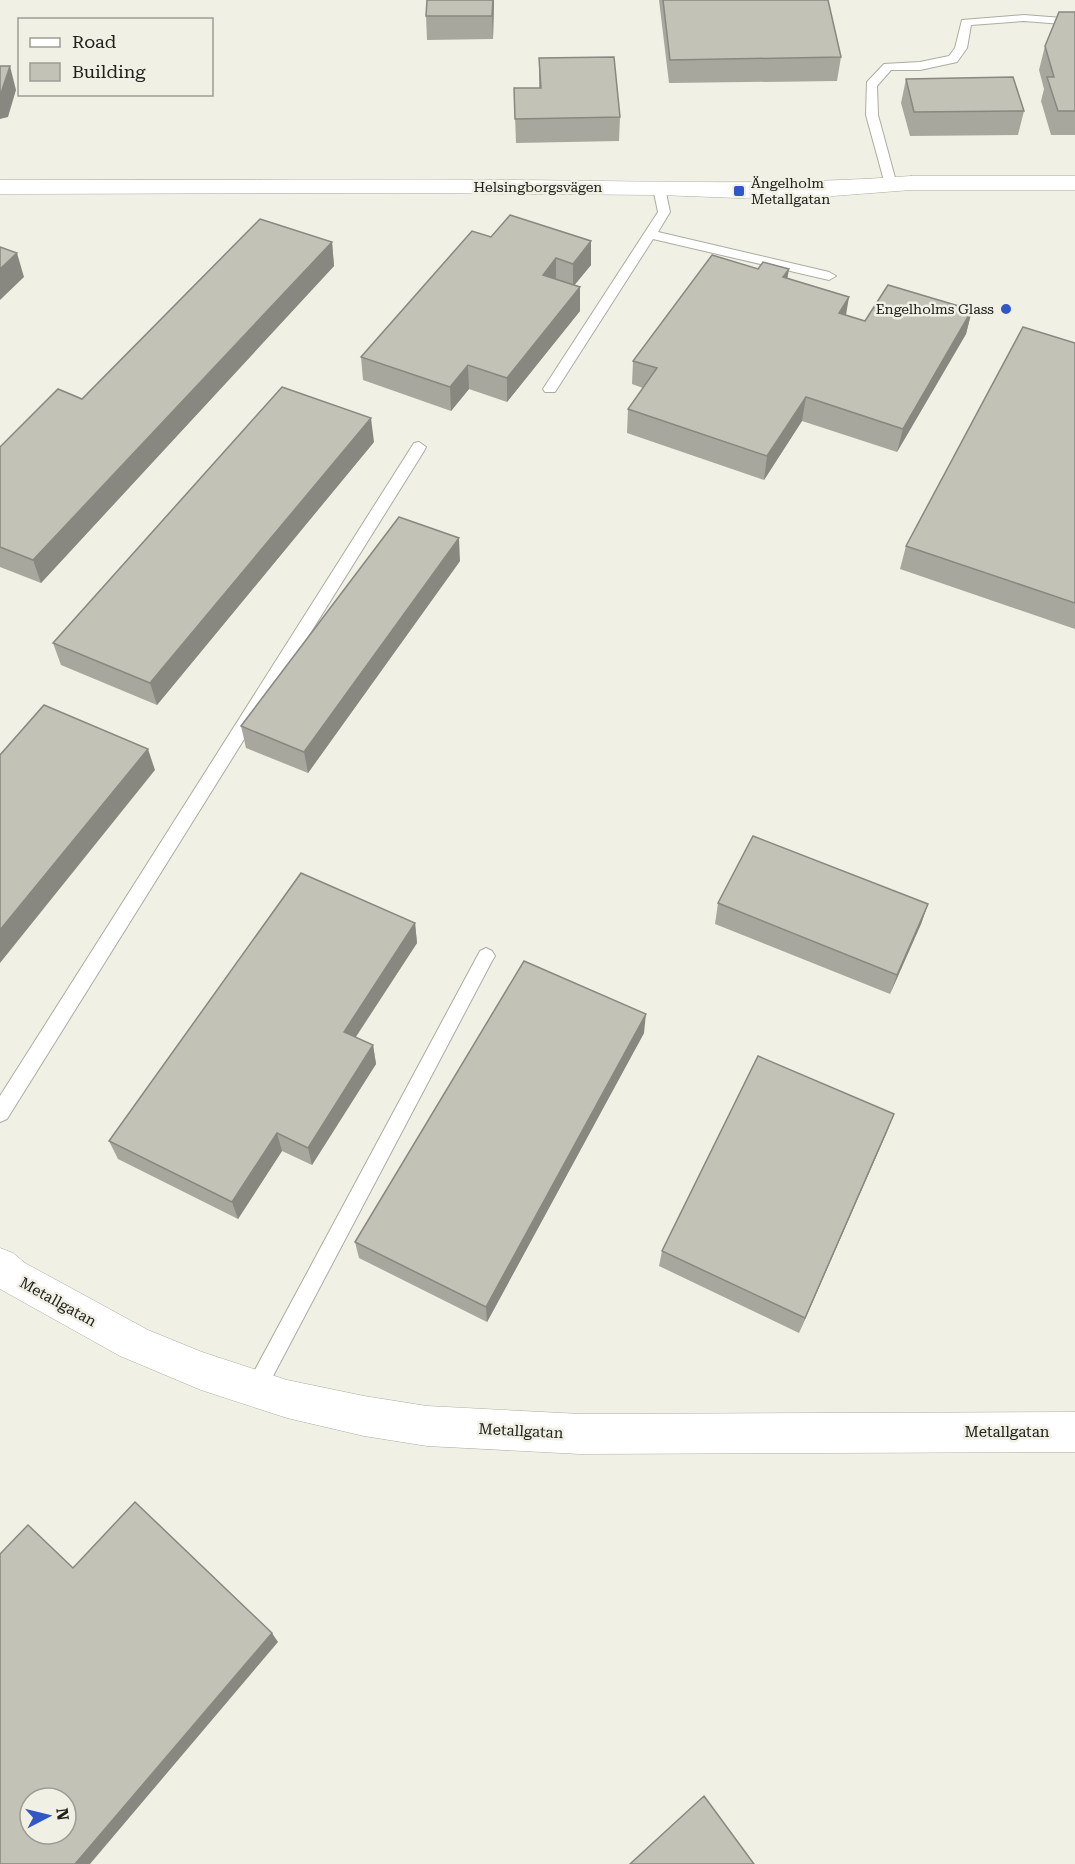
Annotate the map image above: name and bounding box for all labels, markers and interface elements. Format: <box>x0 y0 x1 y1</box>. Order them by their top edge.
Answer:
legend <box>18 18 213 96</box>
text: Road <box>72 31 117 52</box>
text: Building <box>72 61 146 82</box>
place label: Ängelholm Metallgatan <box>751 175 830 207</box>
street label: Helsingborgsvägen <box>474 179 602 195</box>
marker: Ängelholm Metallgatan <box>732 184 746 198</box>
place label: Engelholms Glass <box>876 301 994 317</box>
marker: Engelholms Glass <box>999 302 1013 316</box>
street label: Metallgatan <box>17 1274 100 1331</box>
street label: Metallgatan <box>478 1420 564 1442</box>
street label: Metallgatan <box>965 1423 1050 1441</box>
north arrow <box>18 1786 78 1846</box>
text: N <box>52 1807 73 1822</box>

